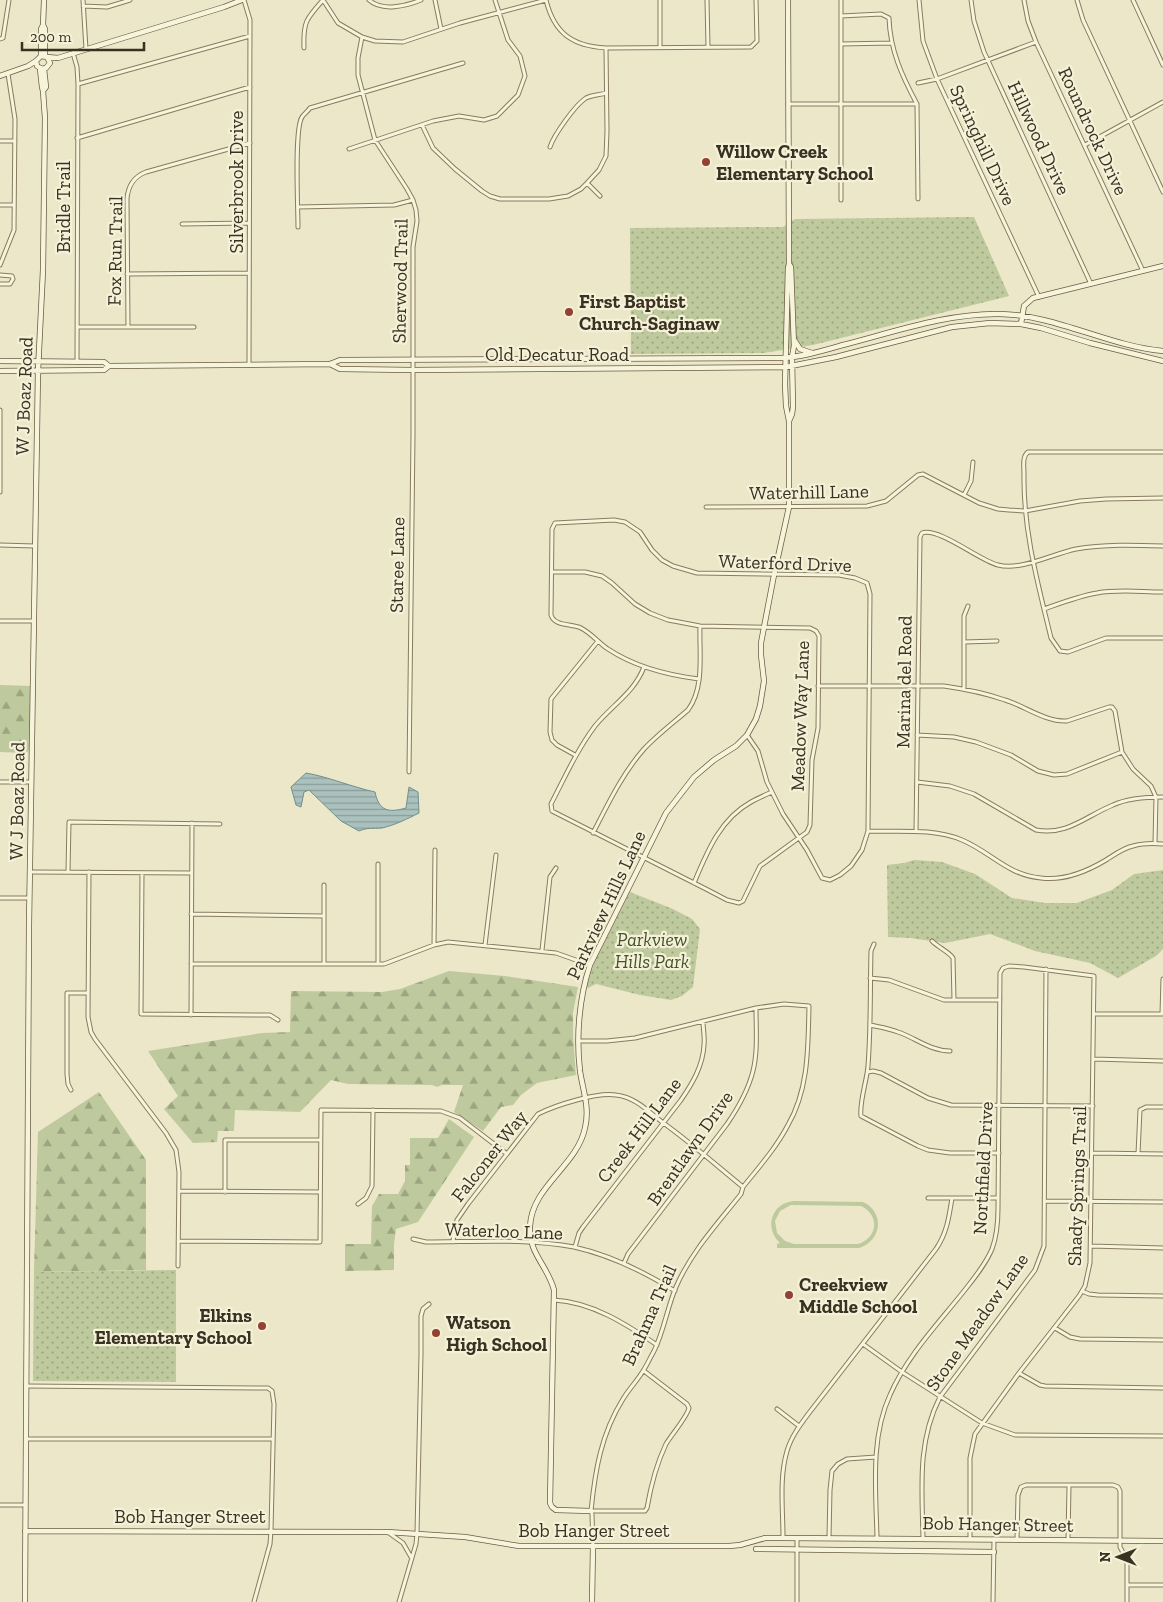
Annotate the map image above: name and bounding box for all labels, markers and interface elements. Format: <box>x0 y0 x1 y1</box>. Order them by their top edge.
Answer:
scale bar <box>22 20 145 52</box>
text: 200 m <box>30 28 71 46</box>
street label: Roundrock Drive <box>1053 63 1133 199</box>
street label: Hillwood Drive <box>1003 77 1075 199</box>
street label: Springhill Drive <box>945 81 1021 209</box>
street label: Silverbrook Drive <box>225 110 248 254</box>
place label: Willow Creek Elementary School <box>716 140 874 185</box>
marker: Willow Creek Elementary School <box>700 156 712 168</box>
street label: Bridle Trail <box>52 161 75 253</box>
street label: Fox Run Trail <box>103 196 127 306</box>
street label: Sherwood Trail <box>387 218 413 344</box>
place label: First Baptist Church-Saginaw <box>579 290 720 335</box>
marker: First Baptist Church-Saginaw <box>563 306 575 318</box>
street label: W J Boaz Road <box>10 336 38 456</box>
street label: Old Decatur Road <box>485 343 630 366</box>
street label: Waterhill Lane <box>749 479 869 505</box>
street label: Staree Lane <box>385 517 409 613</box>
street label: Waterford Drive <box>718 549 852 577</box>
street label: Marina del Road <box>891 615 917 749</box>
street label: Meadow Way Lane <box>786 640 814 792</box>
street label: W J Boaz Road <box>4 741 30 860</box>
street label: Parkview Hills Lane <box>561 827 651 983</box>
park label: Parkview Hills Park <box>615 928 689 973</box>
street label: Creek Hill Lane <box>592 1073 686 1187</box>
street label: Brentlawn Drive <box>642 1086 738 1210</box>
street label: Northfield Drive <box>968 1101 998 1235</box>
street label: Falconer Way <box>446 1105 532 1206</box>
street label: Shady Springs Trail <box>1063 1106 1091 1266</box>
street label: Waterloo Lane <box>445 1217 563 1245</box>
street label: Stone Meadow Lane <box>921 1248 1033 1395</box>
street label: Brahma Trail <box>617 1261 681 1369</box>
place label: Creekview Middle School <box>799 1273 918 1318</box>
marker: Creekview Middle School <box>783 1289 795 1301</box>
place label: Elkins Elementary School <box>94 1304 253 1349</box>
place label: Watson High School <box>446 1311 548 1356</box>
marker: Elkins Elementary School <box>256 1320 268 1332</box>
marker: Watson High School <box>430 1327 442 1339</box>
street label: Bob Hanger Street <box>114 1505 266 1528</box>
street label: Bob Hanger Street <box>922 1511 1074 1537</box>
street label: Bob Hanger Street <box>518 1519 670 1542</box>
north arrow <box>1093 1532 1143 1582</box>
text: N <box>1097 1551 1114 1562</box>

